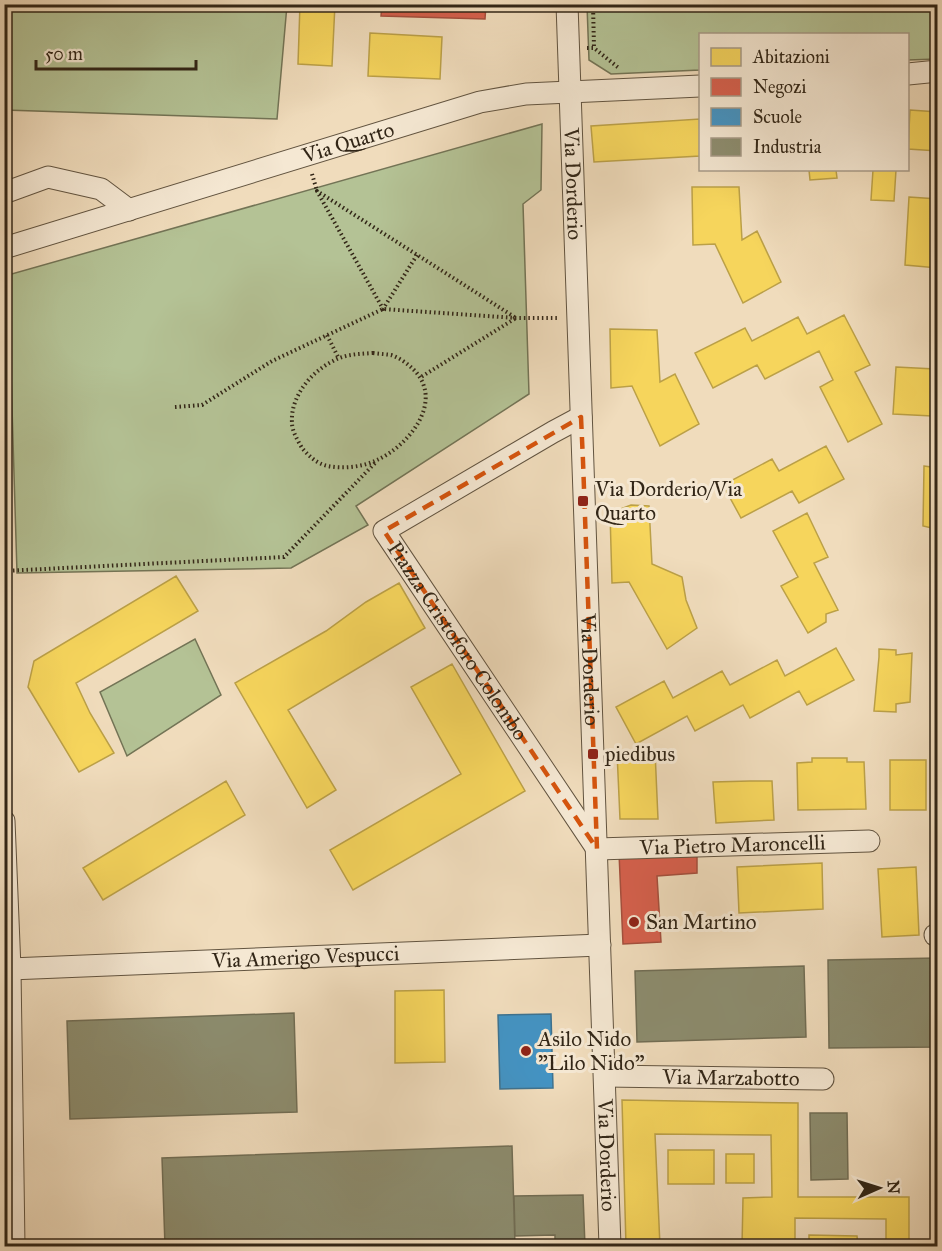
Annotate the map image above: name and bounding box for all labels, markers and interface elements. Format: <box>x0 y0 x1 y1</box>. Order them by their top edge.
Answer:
scale bar <box>36 33 196 71</box>
legend <box>699 33 909 171</box>
text: 50 m <box>45 43 83 65</box>
text: Abitazioni <box>752 46 830 68</box>
text: Negozi <box>753 76 806 99</box>
text: Scuole <box>753 106 802 128</box>
street label: Via Quarto <box>298 116 398 169</box>
street label: Via Dorderio <box>558 126 588 241</box>
text: Industria <box>753 136 822 158</box>
place label: Via Dorderio/Via Quarto <box>594 476 742 526</box>
marker: Via Dorderio/Via Quarto <box>576 494 590 508</box>
street label: Piazza Cristoforo Colombo <box>382 537 534 746</box>
street label: Via Dorderio <box>575 612 605 726</box>
place label: piedibus <box>604 741 675 767</box>
marker: piedibus <box>586 747 600 761</box>
street label: Via Pietro Maroncelli <box>638 829 826 861</box>
place label: San Martino <box>646 909 757 935</box>
marker: San Martino <box>627 915 641 929</box>
street label: Via Amerigo Vespucci <box>210 940 400 974</box>
place label: Asilo Nido "Lilo Nido" <box>537 1026 645 1076</box>
marker: Asilo Nido "Lilo Nido" <box>519 1044 533 1058</box>
street label: Via Marzabotto <box>661 1064 800 1092</box>
street label: Via Dorderio <box>592 1098 622 1212</box>
north arrow <box>849 1158 909 1218</box>
text: N <box>884 1180 903 1195</box>

